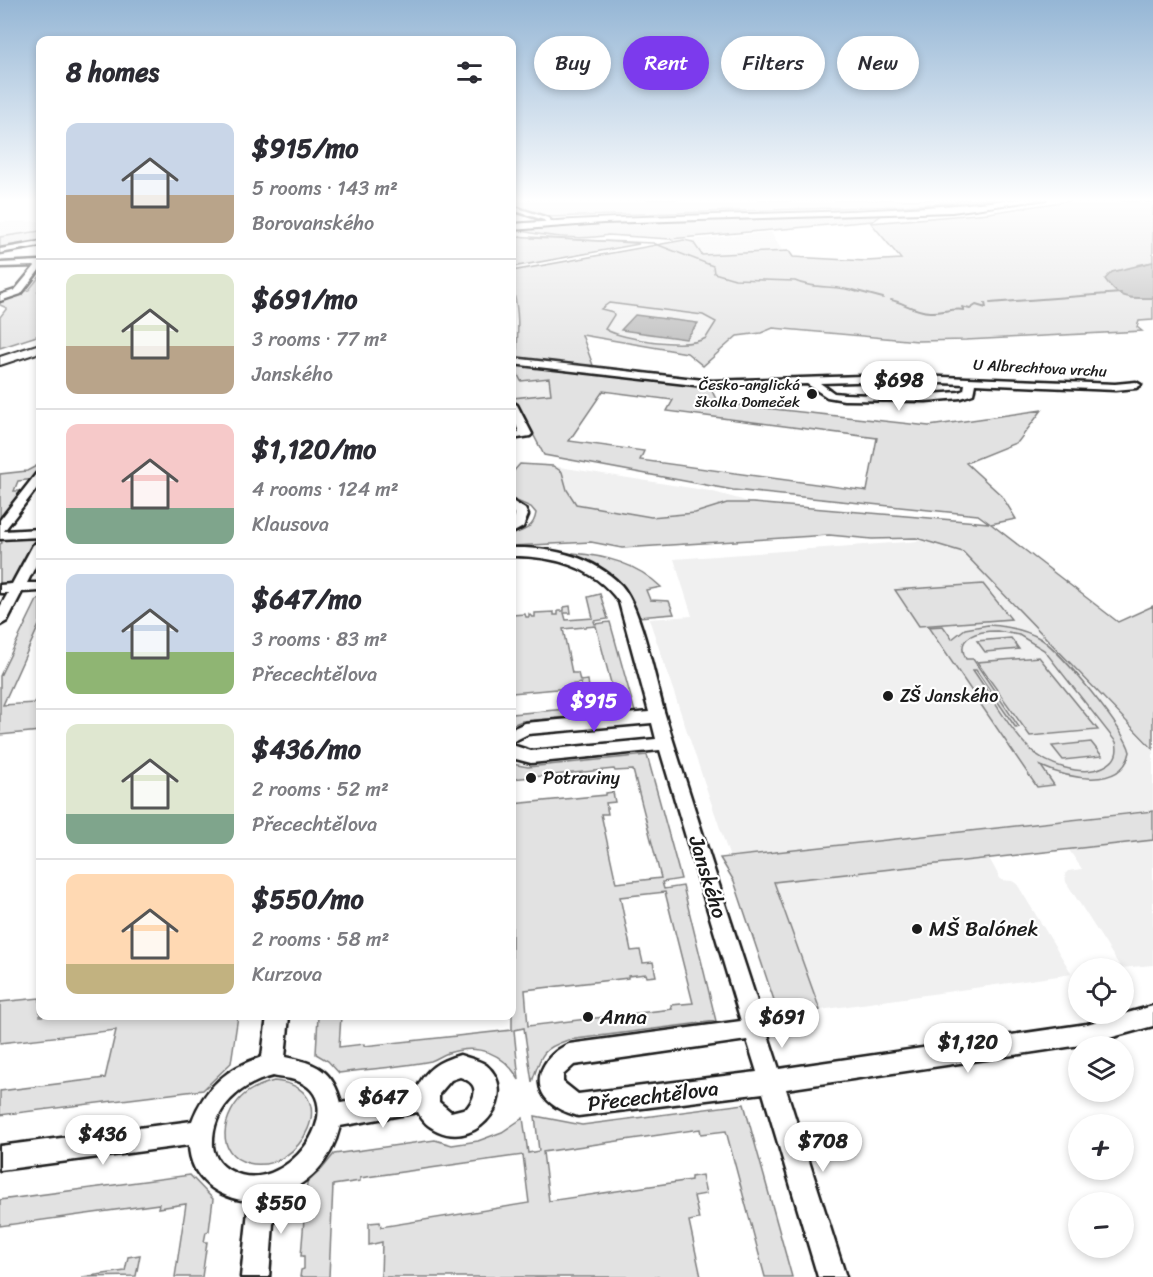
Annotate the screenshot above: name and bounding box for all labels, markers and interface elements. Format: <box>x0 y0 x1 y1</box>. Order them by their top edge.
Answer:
chip: Buy <box>534 36 611 90</box>
chip: Rent <box>623 36 709 90</box>
chip: Filters <box>721 36 825 90</box>
chip: New <box>837 36 919 90</box>
text: 8 homes <box>66 49 159 95</box>
icon: filters <box>453 56 486 89</box>
text: $915/mo <box>252 125 359 171</box>
icon: home <box>114 147 186 219</box>
text: 5 rooms · 143 m² <box>252 171 398 206</box>
text: Borovanského <box>252 206 374 241</box>
text: $691/mo <box>252 276 357 322</box>
icon: home <box>114 298 186 370</box>
text: 3 rooms · 77 m² <box>252 322 387 357</box>
street label: U Albrechtova vrchu <box>973 352 1107 384</box>
text: Janského <box>252 357 333 392</box>
pin: $698 <box>863 361 935 412</box>
text: $698 <box>874 363 924 398</box>
place label: Česko-anglická školka Domeček <box>694 372 800 415</box>
marker: Česko-anglická školka Domeček <box>805 387 819 401</box>
text: $1,120/mo <box>252 426 376 472</box>
icon: home <box>114 448 186 520</box>
text: 4 rooms · 124 m² <box>252 472 399 507</box>
text: Klausova <box>252 507 329 542</box>
text: $647/mo <box>252 576 361 622</box>
icon: home <box>114 598 186 670</box>
text: 3 rooms · 83 m² <box>252 622 387 657</box>
text: Přecechtělova <box>252 657 377 692</box>
place label: ZŠ Janského <box>900 680 998 712</box>
pin: $915 <box>558 682 630 733</box>
text: $915 <box>571 684 617 719</box>
marker: ZŠ Janského <box>881 689 895 703</box>
text: $436/mo <box>252 726 361 772</box>
icon: home <box>114 748 186 820</box>
place label: Potraviny <box>543 762 620 794</box>
marker: Potraviny <box>524 771 538 785</box>
text: 2 rooms · 52 m² <box>252 772 389 807</box>
text: Přecechtělova <box>252 807 377 842</box>
street label: Janského <box>677 830 739 924</box>
text: $550/mo <box>252 876 364 922</box>
icon: home <box>114 898 186 970</box>
place label: MŠ Balónek <box>929 910 1039 948</box>
text: 2 rooms · 58 m² <box>252 922 389 957</box>
marker: MŠ Balónek <box>910 922 924 936</box>
text: Kurzova <box>252 957 322 992</box>
map controls <box>1068 958 1134 1258</box>
button: locate <box>1068 958 1134 1024</box>
place label: Anna <box>599 998 647 1036</box>
pin: $691 <box>746 998 818 1049</box>
text: $691 <box>759 1000 805 1035</box>
marker: Anna <box>581 1010 595 1024</box>
pin: $1,120 <box>919 1023 1017 1074</box>
text: $1,120 <box>938 1025 998 1060</box>
button: layers <box>1068 1036 1134 1102</box>
street label: Přecechtělova <box>585 1069 721 1123</box>
pin: $647 <box>347 1078 419 1129</box>
text: $647 <box>359 1080 407 1115</box>
button: + <box>1068 1114 1134 1180</box>
pin: $436 <box>67 1115 139 1166</box>
text: $436 <box>79 1117 127 1152</box>
pin: $708 <box>787 1122 859 1173</box>
text: $708 <box>798 1124 848 1159</box>
pin: $550 <box>245 1184 317 1235</box>
text: $550 <box>256 1186 306 1221</box>
button: − <box>1068 1192 1134 1258</box>

